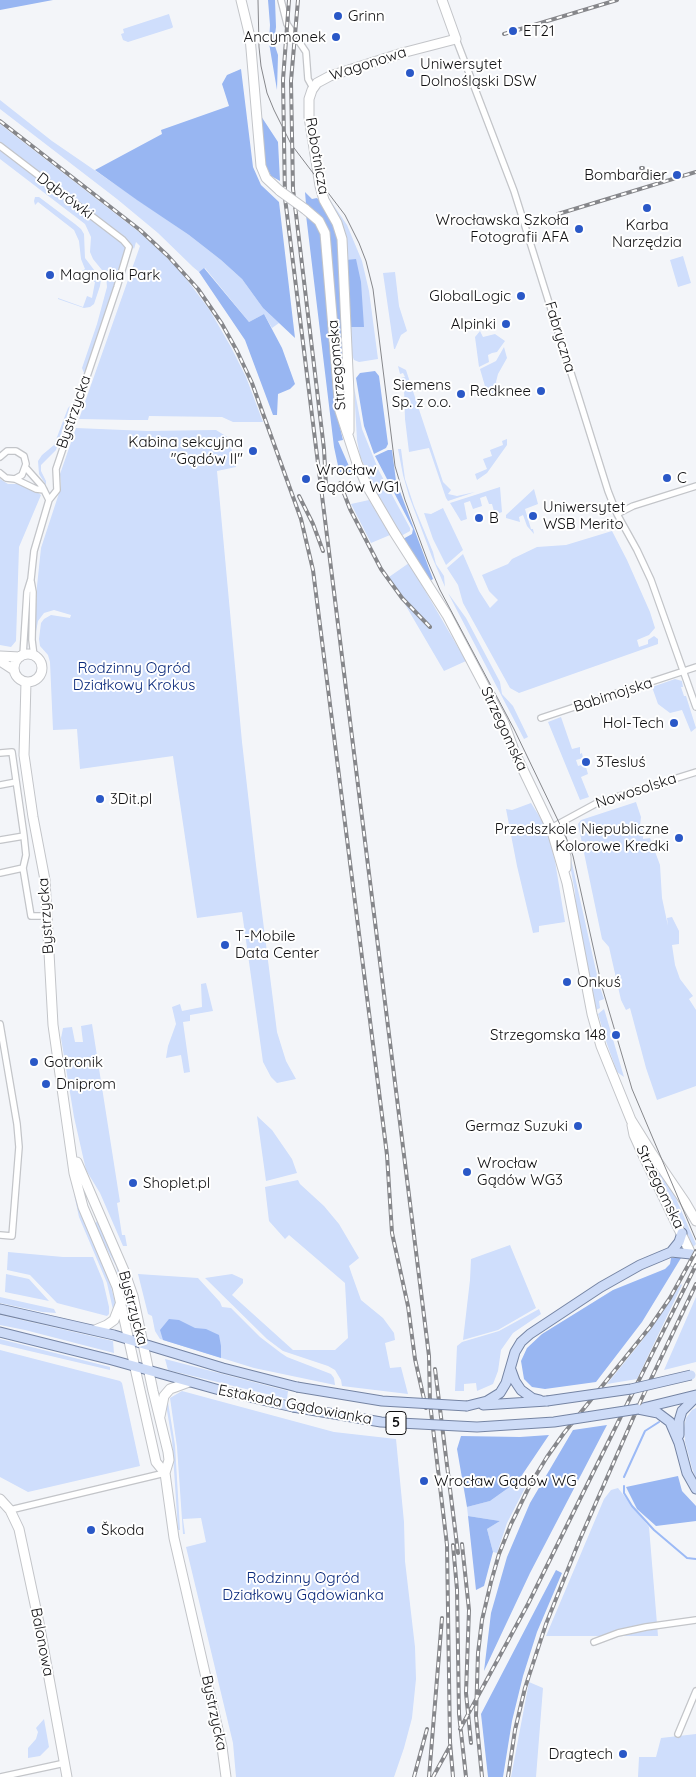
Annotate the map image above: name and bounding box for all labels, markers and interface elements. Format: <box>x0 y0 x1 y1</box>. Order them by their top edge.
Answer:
place label: Grinn <box>348 7 385 25</box>
marker: Grinn <box>332 10 344 22</box>
place label: ET21 <box>523 22 554 40</box>
marker: ET21 <box>507 25 519 37</box>
place label: Ancymonek <box>243 28 326 46</box>
marker: Ancymonek <box>330 31 342 43</box>
street label: Wagonowa <box>327 43 409 85</box>
place label: Uniwersytet Dolnośląski DSW <box>420 55 537 90</box>
marker: Uniwersytet Dolnośląski DSW <box>404 67 416 79</box>
street label: Robotnicza <box>301 116 333 196</box>
place label: Bombardier <box>584 166 667 184</box>
street label: Dąbrówki <box>33 169 97 223</box>
marker: Bombardier <box>671 169 683 181</box>
marker: Karba Narzędzia <box>641 202 653 214</box>
place label: Wrocławska Szkoła Fotografii AFA <box>436 211 569 246</box>
place label: Karba Narzędzia <box>612 216 682 251</box>
marker: Wrocławska Szkoła Fotografii AFA <box>573 223 585 235</box>
place label: Magnolia Park <box>60 266 160 284</box>
marker: Magnolia Park <box>44 269 56 281</box>
place label: GlobalLogic <box>429 287 511 305</box>
marker: GlobalLogic <box>515 290 527 302</box>
street label: Fabryczna <box>541 299 579 375</box>
place label: Alpinki <box>451 315 496 333</box>
marker: Alpinki <box>500 318 512 330</box>
street label: Strzegomska <box>324 319 350 411</box>
street label: Bystrzycka <box>53 373 95 451</box>
place label: Siemens Sp. z o.o. <box>392 376 451 411</box>
place label: Redknee <box>470 382 531 400</box>
marker: Redknee <box>535 385 547 397</box>
marker: Siemens Sp. z o.o. <box>455 388 467 400</box>
place label: Kabina sekcyjna "Gądów II" <box>128 433 243 468</box>
marker: Kabina sekcyjna "Gądów II" <box>247 445 259 457</box>
place label: Wrocław Gądów WG1 <box>316 461 400 496</box>
place label: C <box>677 469 687 487</box>
marker: C <box>661 472 673 484</box>
marker: Wrocław Gądów WG1 <box>300 473 312 485</box>
place label: Uniwersytet WSB Merito <box>543 498 625 533</box>
place label: B <box>489 509 499 527</box>
marker: Uniwersytet WSB Merito <box>527 510 539 522</box>
marker: B <box>473 512 485 524</box>
park label: Rodzinny Ogród Działkowy Krokus <box>73 659 195 694</box>
street label: Babimojska <box>571 674 655 716</box>
street label: Strzegomska <box>477 684 531 774</box>
place label: Hol-Tech <box>603 714 664 732</box>
marker: Hol-Tech <box>668 717 680 729</box>
place label: 3Tesluś <box>596 753 646 771</box>
marker: 3Tesluś <box>580 756 592 768</box>
street label: Nowosolska <box>593 769 679 813</box>
place label: 3Dit.pl <box>110 790 152 808</box>
marker: 3Dit.pl <box>94 793 106 805</box>
place label: Przedszkole Niepubliczne Kolorowe Kredki <box>495 820 669 855</box>
marker: Przedszkole Niepubliczne Kolorowe Kredki <box>673 832 685 844</box>
street label: Bystrzycka <box>34 877 58 955</box>
place label: T-Mobile Data Center <box>235 927 319 962</box>
marker: T-Mobile Data Center <box>219 939 231 951</box>
place label: Onkuś <box>577 973 621 991</box>
marker: Onkuś <box>561 976 573 988</box>
place label: Strzegomska 148 <box>490 1026 606 1044</box>
marker: Strzegomska 148 <box>610 1029 622 1041</box>
place label: Gotronik <box>44 1053 103 1071</box>
marker: Gotronik <box>28 1056 40 1068</box>
place label: Dniprom <box>56 1075 116 1093</box>
marker: Dniprom <box>40 1078 52 1090</box>
place label: Germaz Suzuki <box>465 1117 568 1135</box>
marker: Germaz Suzuki <box>572 1120 584 1132</box>
street label: Strzegomska <box>632 1142 688 1232</box>
place label: Wrocław Gądów WG3 <box>477 1154 563 1189</box>
marker: Wrocław Gądów WG3 <box>461 1166 473 1178</box>
place label: Shoplet.pl <box>143 1174 210 1192</box>
marker: Shoplet.pl <box>127 1177 139 1189</box>
street label: Bystrzycka <box>114 1269 152 1347</box>
street label: Estakada Gądowianka <box>217 1381 373 1429</box>
road number: 5 <box>386 1412 406 1435</box>
place label: Wrocław Gądów WG <box>434 1472 577 1490</box>
marker: Wrocław Gądów WG <box>418 1475 430 1487</box>
place label: Škoda <box>101 1521 144 1539</box>
marker: Škoda <box>85 1524 97 1536</box>
park label: Rodzinny Ogród Działkowy Gądowianka <box>222 1569 384 1604</box>
street label: Balonowa <box>27 1606 57 1678</box>
street label: Bystrzycka <box>197 1674 231 1752</box>
place label: Dragtech <box>548 1745 613 1763</box>
marker: Dragtech <box>617 1748 629 1760</box>

